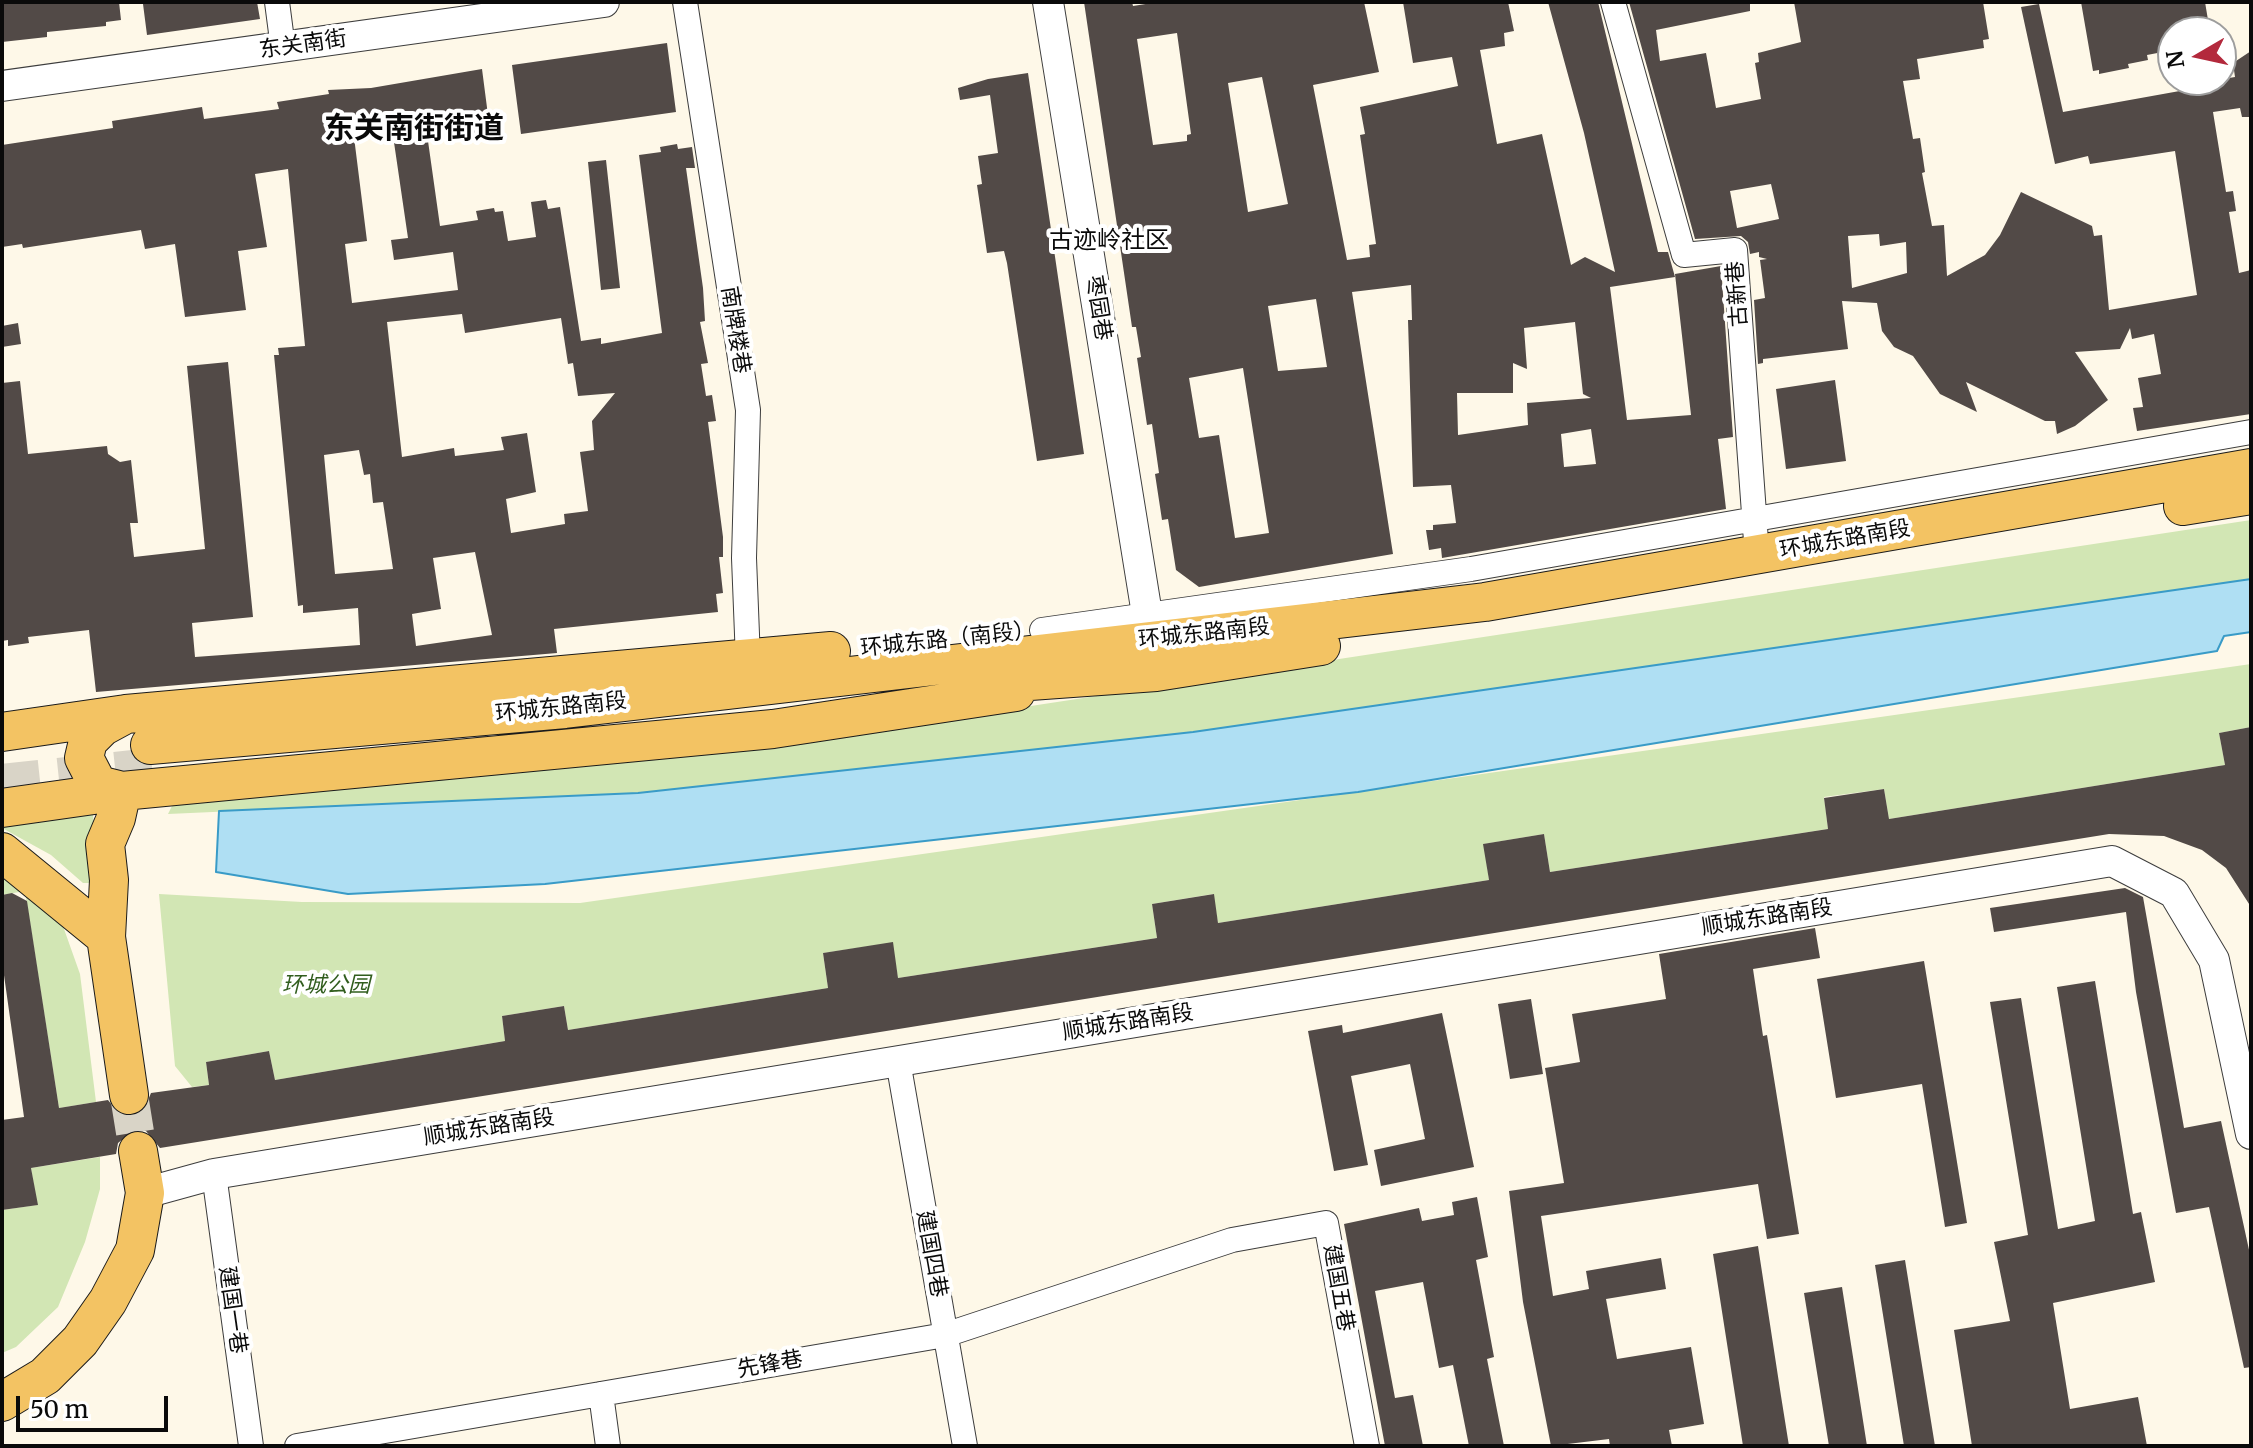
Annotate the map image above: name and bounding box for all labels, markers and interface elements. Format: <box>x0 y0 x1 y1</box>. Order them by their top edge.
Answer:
north arrow <box>2157 16 2237 96</box>
street label: 东关南街 <box>258 26 348 64</box>
text: N <box>2160 49 2190 70</box>
district label: 东关南街街道 <box>324 112 504 148</box>
district label: 古迹岭社区 <box>1049 227 1169 255</box>
street label: 古新巷 <box>1723 260 1753 328</box>
street label: 枣园巷 <box>1080 273 1116 343</box>
street label: 南牌楼巷 <box>715 284 755 376</box>
street label: 环城东路南段 <box>1778 516 1912 564</box>
street label: 环城东路南段 <box>1137 614 1271 654</box>
street label: 环城东路（南段） <box>859 618 1037 662</box>
street label: 环城东路南段 <box>494 688 628 728</box>
street label: 顺城东路南段 <box>1700 895 1834 941</box>
park label: 环城公园 <box>282 973 370 999</box>
street label: 顺城东路南段 <box>1061 1000 1195 1046</box>
street label: 顺城东路南段 <box>422 1105 556 1151</box>
street label: 建国四巷 <box>910 1208 952 1300</box>
street label: 建国五巷 <box>1317 1242 1359 1334</box>
street label: 建国一巷 <box>213 1265 251 1355</box>
street label: 先锋巷 <box>735 1346 805 1384</box>
scale bar <box>20 1380 172 1430</box>
text: 50 m <box>30 1394 89 1425</box>

